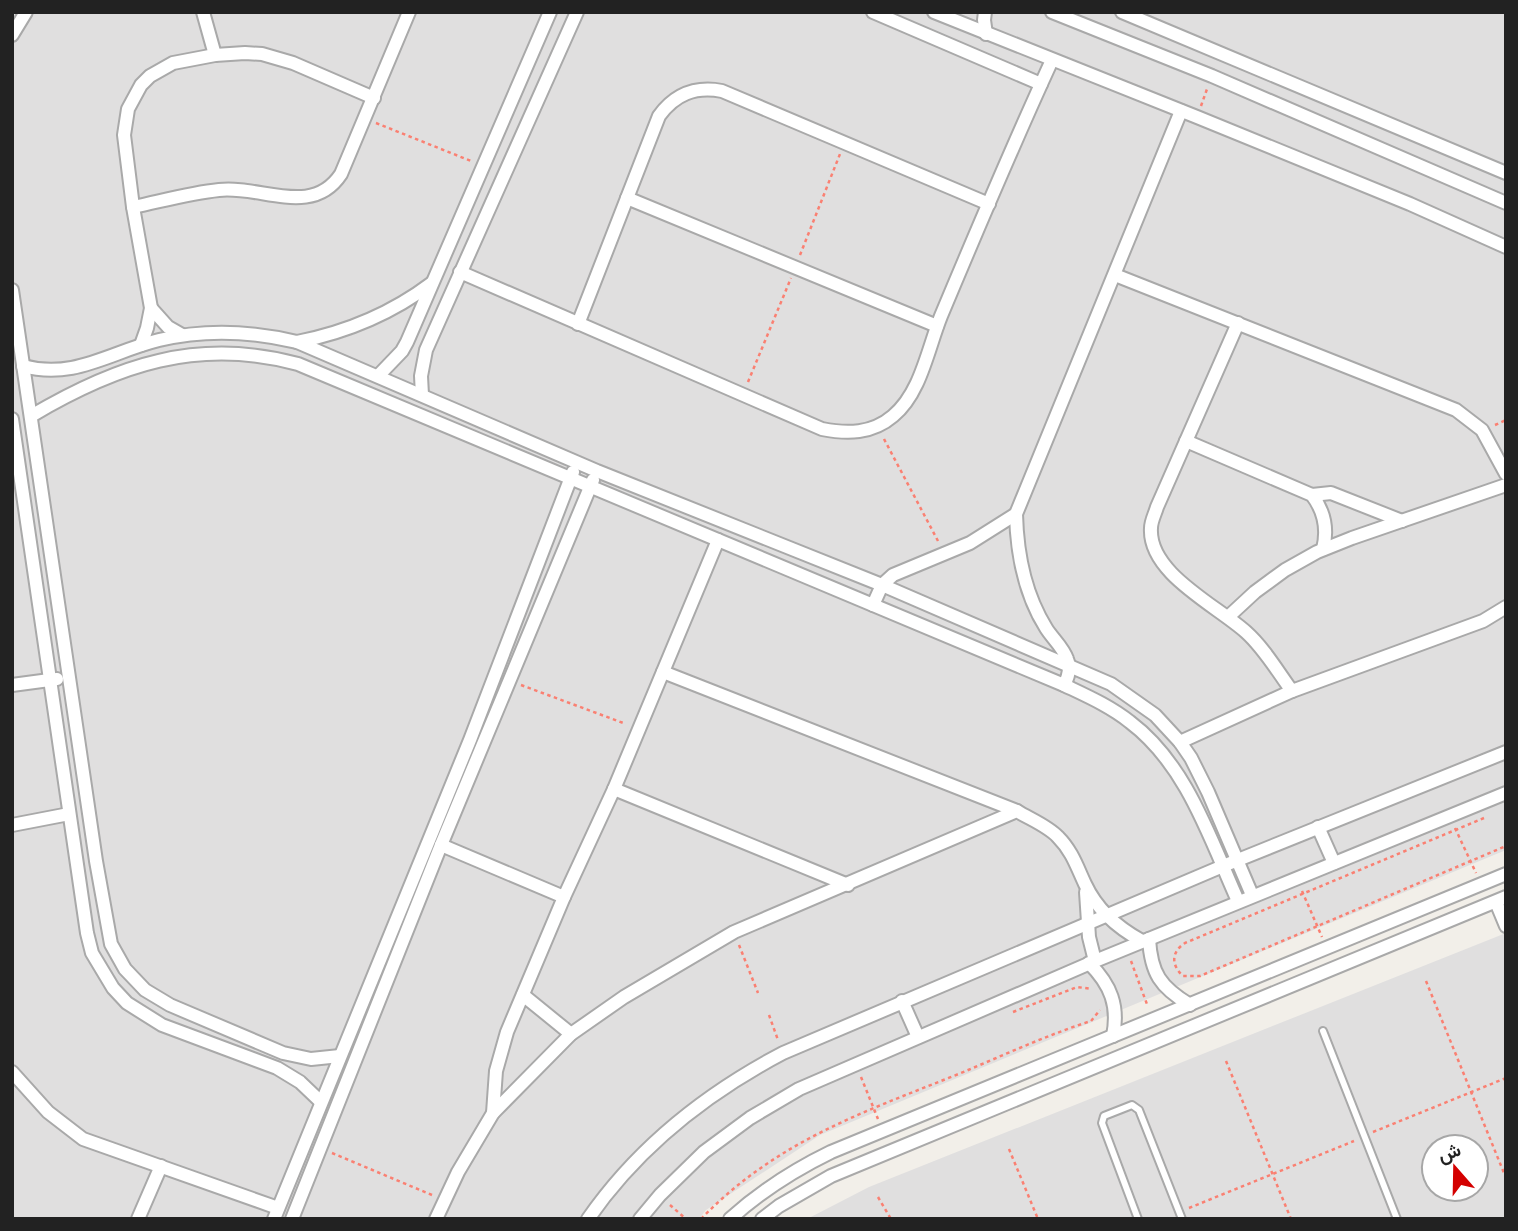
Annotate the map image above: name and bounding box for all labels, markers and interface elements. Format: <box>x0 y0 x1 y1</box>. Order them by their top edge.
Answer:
north arrow <box>1420 1133 1490 1203</box>
text: ش <box>1435 1139 1464 1167</box>

